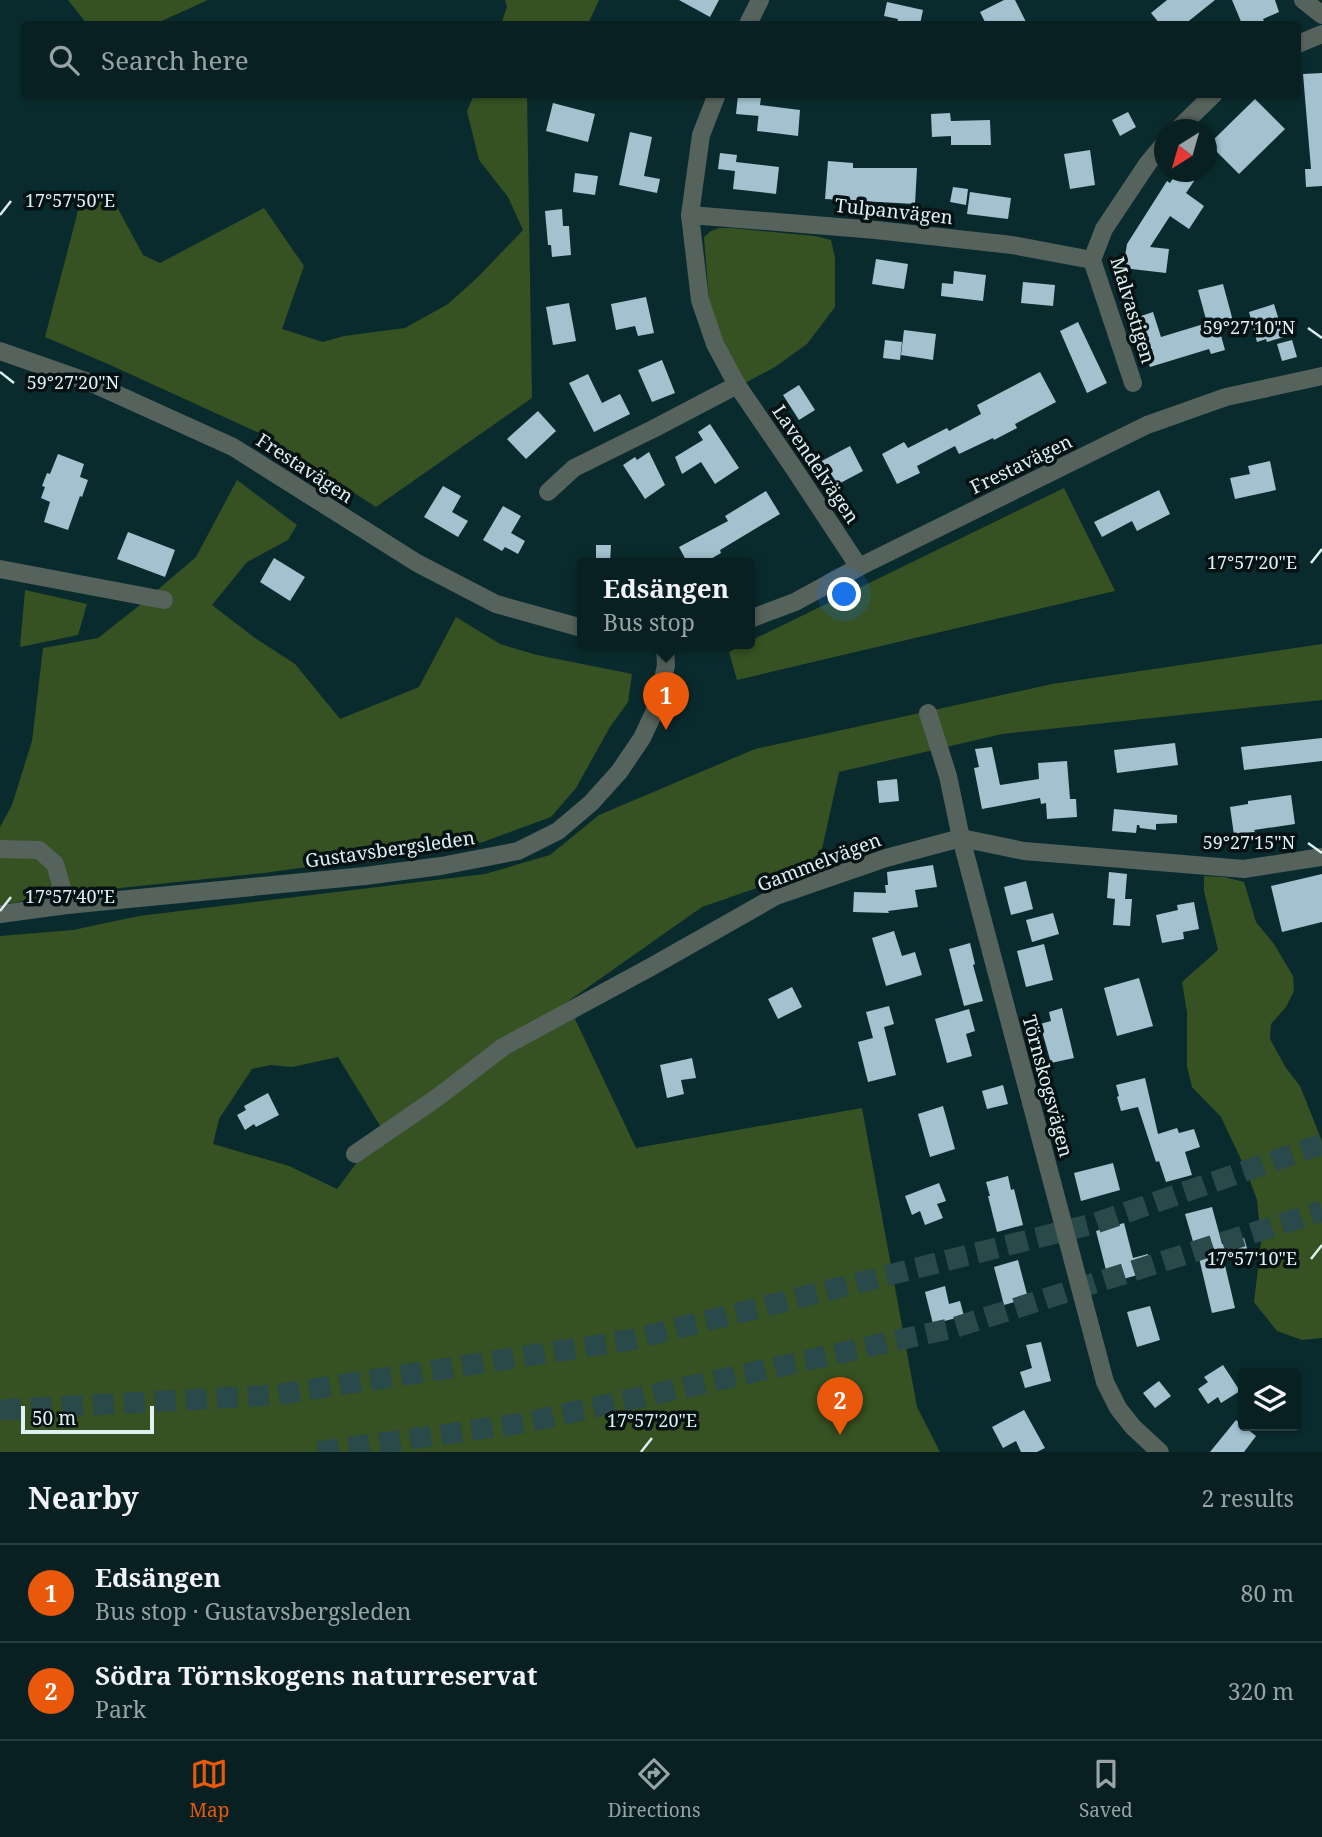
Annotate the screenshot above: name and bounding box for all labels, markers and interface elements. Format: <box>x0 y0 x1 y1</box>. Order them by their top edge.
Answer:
search box <box>21 21 1301 98</box>
icon: search <box>45 41 83 79</box>
text: Search here <box>101 42 249 78</box>
north arrow <box>1154 119 1217 182</box>
text: 17°57'50"E <box>25 188 115 212</box>
street label: Tulpanvägen <box>834 192 954 230</box>
street label: Malvastigen <box>1104 254 1162 366</box>
text: 59°27'10"N <box>1203 315 1296 339</box>
text: 59°27'20"N <box>27 370 120 394</box>
street label: Lavendelvägen <box>767 400 865 528</box>
street label: Frestavägen <box>252 427 358 509</box>
street label: Frestavägen <box>966 428 1076 500</box>
text: 17°57'20"E <box>1207 550 1297 574</box>
popup <box>577 558 755 649</box>
text: Edsängen <box>603 570 729 606</box>
your location <box>827 577 861 611</box>
text: Bus stop <box>603 606 695 638</box>
pin: 1 <box>643 672 689 730</box>
street label: Gustavsbergsleden <box>304 824 476 874</box>
street label: Gammelvägen <box>753 826 885 898</box>
text: 59°27'15"N <box>1203 830 1296 854</box>
text: 17°57'40"E <box>25 884 115 908</box>
street label: Törnskogsvägen <box>1017 1012 1079 1160</box>
text: 17°57'10"E <box>1207 1246 1297 1270</box>
map controls <box>1238 1368 1301 1431</box>
button: layers <box>1238 1368 1301 1431</box>
pin: 2 <box>817 1377 863 1435</box>
scale bar <box>21 1403 154 1435</box>
text: 50 m <box>32 1405 76 1431</box>
text: 17°57'20"E <box>607 1408 697 1432</box>
text: Nearby <box>28 1477 139 1518</box>
text: 2 results <box>1201 1482 1294 1514</box>
text: Edsängen <box>95 1559 221 1595</box>
text: 1 <box>45 1577 58 1609</box>
text: 80 m <box>1241 1577 1294 1609</box>
text: Bus stop · Gustavsbergsleden <box>95 1595 411 1627</box>
text: Södra Törnskogens naturreservat <box>95 1657 538 1693</box>
text: 2 <box>45 1675 58 1707</box>
text: 320 m <box>1228 1675 1294 1707</box>
text: Park <box>95 1693 146 1725</box>
tab: Map <box>189 1755 229 1823</box>
tab: Directions <box>608 1755 701 1823</box>
tab: Saved <box>1079 1755 1133 1823</box>

